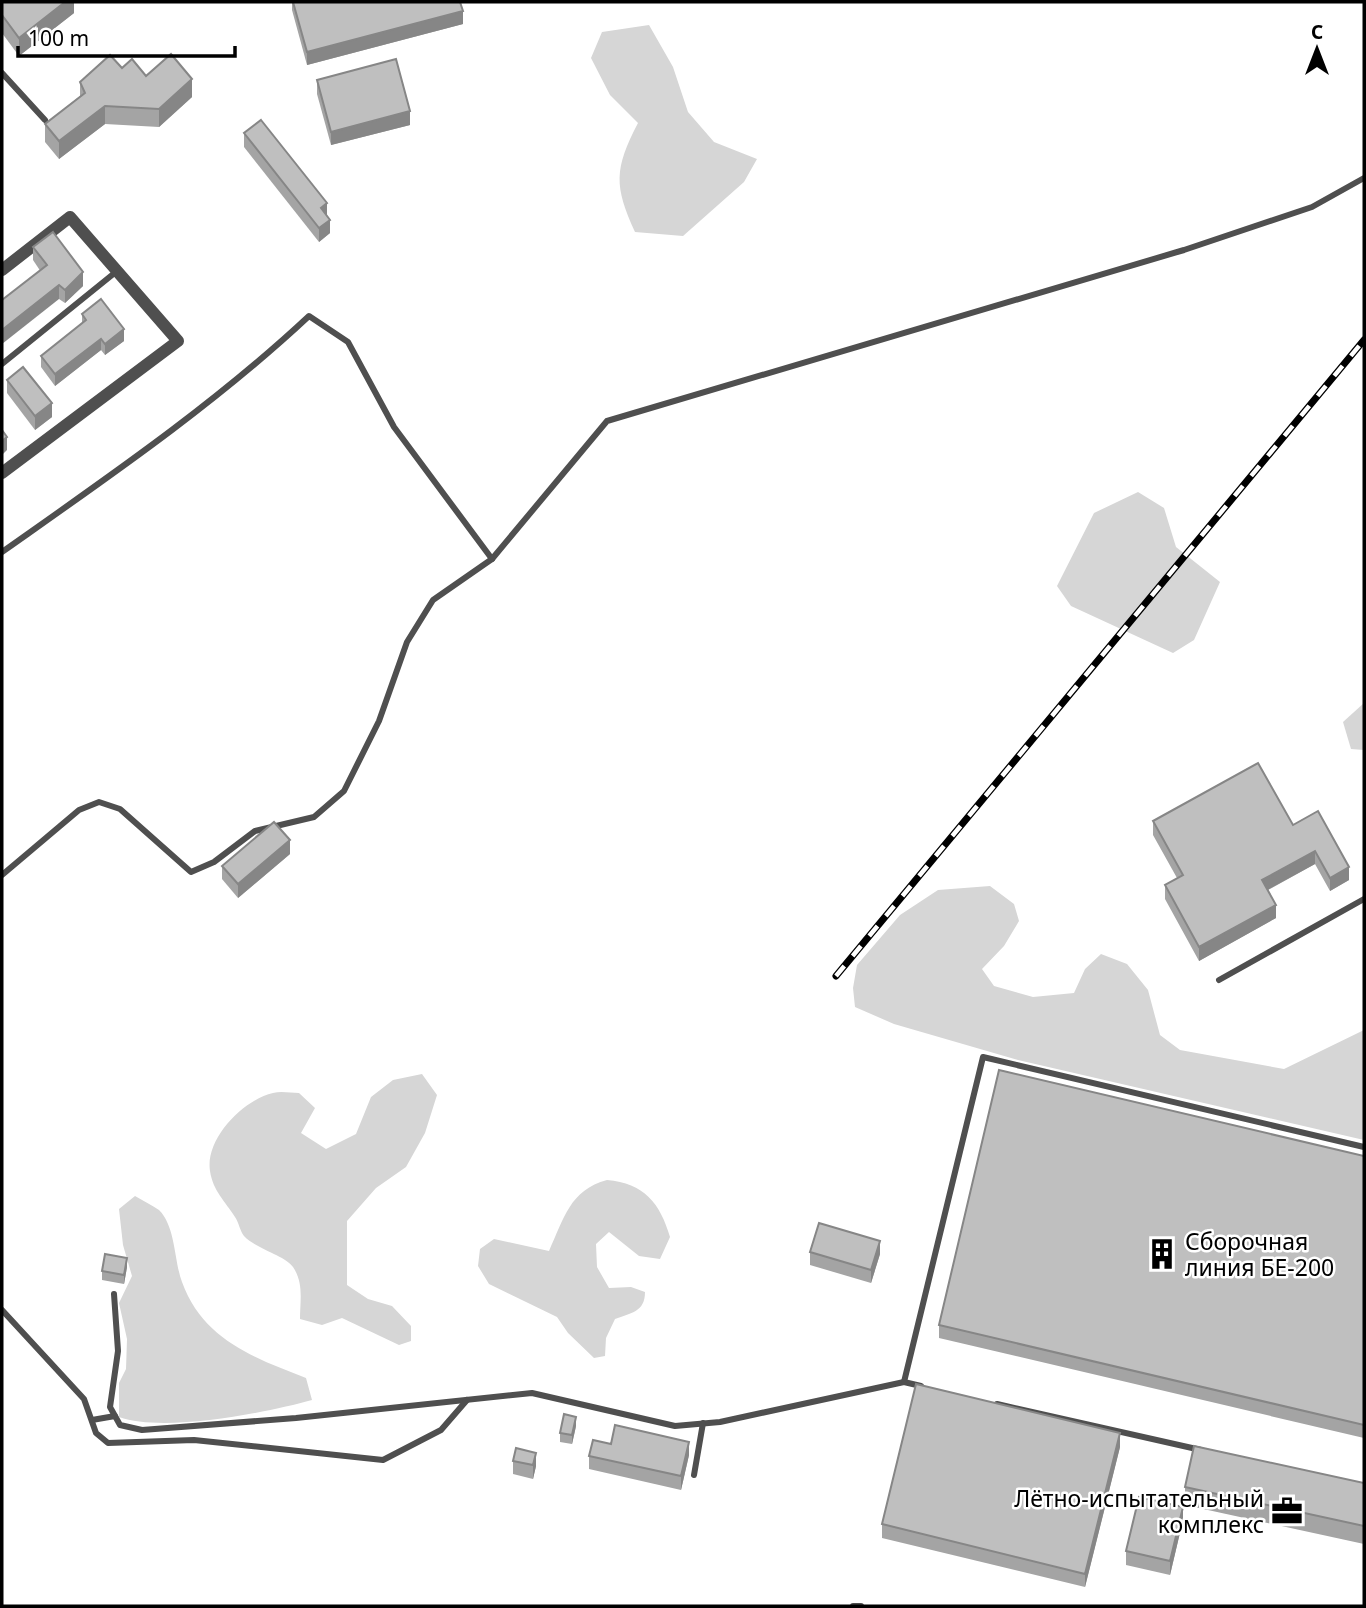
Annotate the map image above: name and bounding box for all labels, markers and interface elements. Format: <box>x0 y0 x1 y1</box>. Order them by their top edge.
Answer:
scale bar <box>18 14 234 58</box>
north arrow <box>1282 14 1352 84</box>
text: С <box>1311 19 1323 45</box>
text: 100 m <box>28 24 89 52</box>
place label: Сборочная линия БЕ-200 <box>1185 1225 1334 1283</box>
building icon: Сборочная линия БЕ-200 <box>1145 1237 1179 1271</box>
place label: Лётно-испытательный комплекс <box>1014 1482 1264 1540</box>
office icon: Лётно-испытательный комплекс <box>1270 1494 1304 1528</box>

